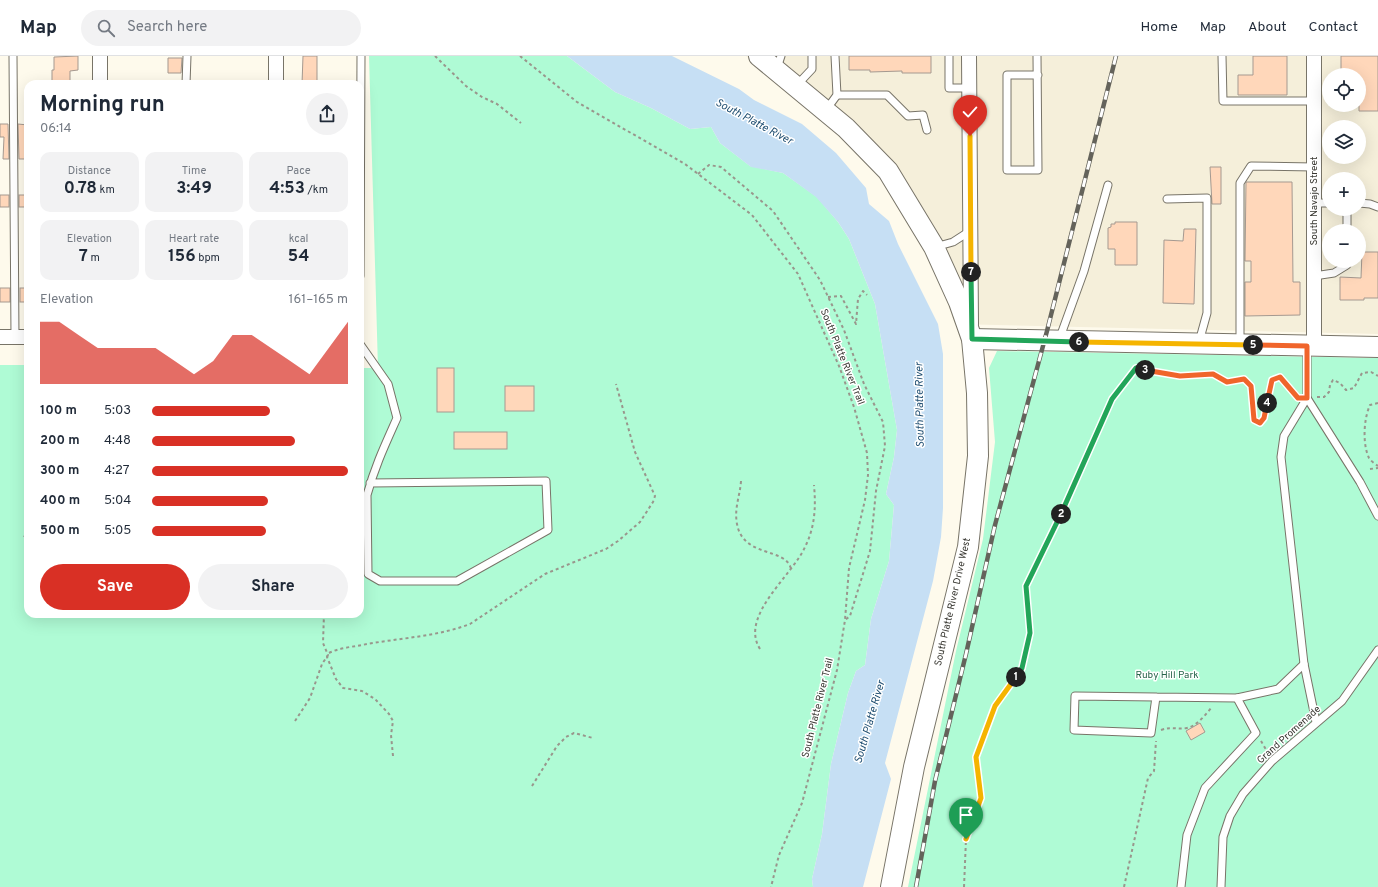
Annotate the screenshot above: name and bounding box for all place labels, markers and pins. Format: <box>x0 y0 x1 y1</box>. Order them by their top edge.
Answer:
pin <box>953 95 987 136</box>
pin: 7 <box>961 262 981 282</box>
pin: 6 <box>1069 332 1089 352</box>
pin: 5 <box>1243 335 1263 355</box>
pin: 3 <box>1135 360 1155 380</box>
pin: 4 <box>1257 393 1277 413</box>
pin: 2 <box>1051 504 1071 524</box>
pin: 1 <box>1006 667 1026 687</box>
pin <box>949 798 983 839</box>

